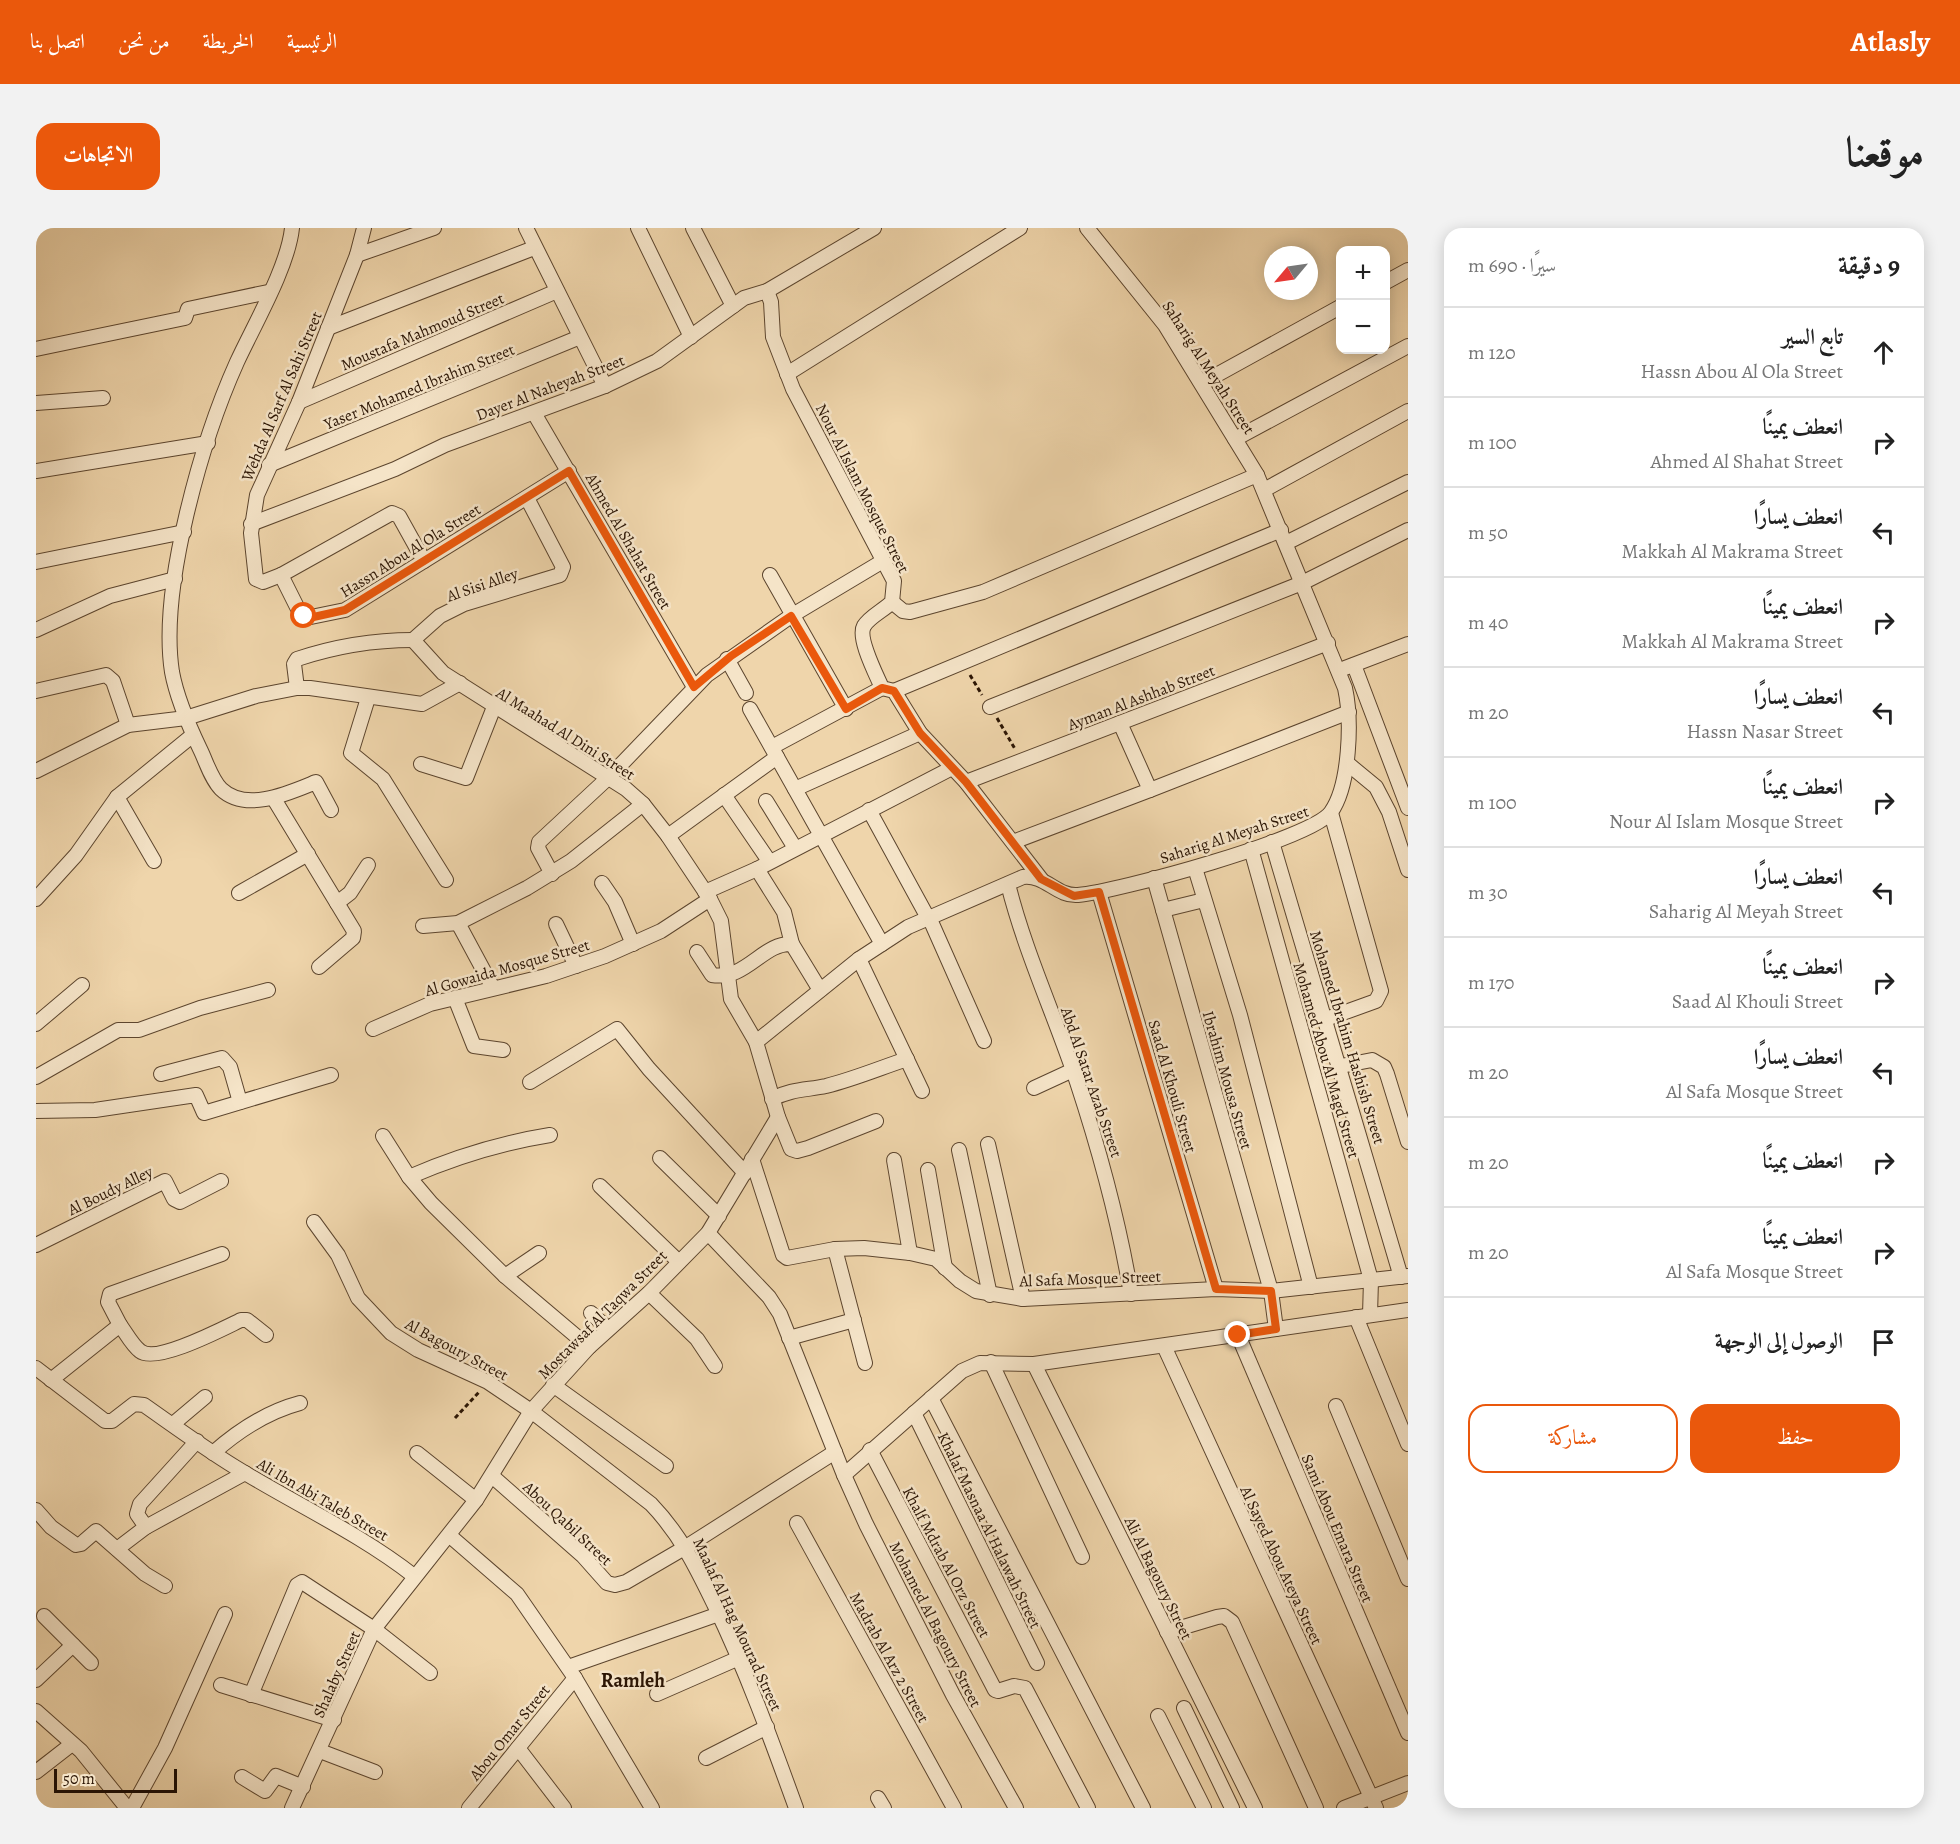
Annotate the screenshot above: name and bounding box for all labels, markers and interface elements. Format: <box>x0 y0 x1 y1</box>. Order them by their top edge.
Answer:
text: Atlasly <box>1851 23 1930 61</box>
text: اتصل بنا <box>30 27 85 55</box>
text: من نحن <box>118 27 170 55</box>
text: الخريطة <box>203 27 254 55</box>
text: الرئيسية <box>287 27 337 55</box>
button: الاتجاهات <box>36 123 160 190</box>
text: موقعنا <box>1846 123 1924 180</box>
north arrow <box>1264 246 1318 300</box>
map controls <box>1336 246 1390 354</box>
button: + <box>1336 246 1390 300</box>
text: 9 دقيقة <box>1838 248 1900 283</box>
text: سيرًا · 690 m <box>1468 252 1556 279</box>
street label: Moustafa Mahmoud Street <box>337 288 507 376</box>
street label: Saharig Al Meyah Street <box>1157 296 1260 439</box>
button: − <box>1336 300 1390 354</box>
street label: Wehda Al Sarf Al Sahi Street <box>236 308 328 485</box>
text: تابع السير <box>1782 322 1843 352</box>
icon: ahead <box>1867 336 1900 369</box>
street label: Yaser Mohamed Ibrahim Street <box>320 339 518 436</box>
text: 120 m <box>1468 339 1516 366</box>
street label: Dayer Al Naheyah Street <box>473 349 628 426</box>
text: Hassn Abou Al Ola Street <box>1641 358 1843 385</box>
street label: Nour Al Islam Mosque Street <box>810 400 914 577</box>
text: انعطف يمينًا <box>1763 412 1843 442</box>
icon: right <box>1867 426 1900 459</box>
text: 100 m <box>1468 429 1517 456</box>
text: Ahmed Al Shahat Street <box>1650 448 1843 475</box>
street label: Ahmed Al Shahat Street <box>580 468 676 614</box>
street label: Hassn Abou Al Ola Street <box>336 499 485 603</box>
text: انعطف يسارًا <box>1754 502 1843 532</box>
icon: left <box>1867 516 1900 549</box>
text: 50 m <box>1468 519 1508 546</box>
text: Makkah Al Makrama Street <box>1622 538 1843 565</box>
street label: Al Sisi Alley <box>443 562 522 608</box>
text: انعطف يمينًا <box>1763 592 1843 622</box>
route start <box>290 602 316 628</box>
icon: right <box>1867 606 1900 639</box>
text: 40 m <box>1468 609 1508 636</box>
text: Makkah Al Makrama Street <box>1622 628 1843 655</box>
street label: Ayman Al Ashhab Street <box>1064 660 1218 737</box>
street label: Al Maahad Al Dini Street <box>491 682 639 786</box>
text: انعطف يسارًا <box>1754 682 1843 712</box>
icon: left <box>1867 696 1900 729</box>
text: 20 m <box>1468 699 1509 726</box>
text: Hassn Nasar Street <box>1687 718 1843 745</box>
text: انعطف يمينًا <box>1763 772 1843 802</box>
icon: right <box>1867 786 1900 819</box>
text: 100 m <box>1468 789 1517 816</box>
street label: Saharig Al Meyah Street <box>1157 800 1312 869</box>
text: Nour Al Islam Mosque Street <box>1609 808 1843 835</box>
text: انعطف يسارًا <box>1754 862 1843 892</box>
icon: left <box>1867 876 1900 909</box>
text: 30 m <box>1468 879 1508 906</box>
text: Saharig Al Meyah Street <box>1649 898 1843 925</box>
street label: Mohamed Ibrahim Hashish Street <box>1304 928 1390 1147</box>
street label: Al Gowaida Mosque Street <box>421 934 592 1002</box>
text: انعطف يمينًا <box>1763 952 1843 982</box>
street label: Mohamed Abou Al Magd Street <box>1288 960 1365 1161</box>
icon: right <box>1867 966 1900 999</box>
text: 170 m <box>1468 969 1515 996</box>
text: Saad Al Khouli Street <box>1672 988 1843 1015</box>
street label: Abd Al Satar Azab Street <box>1055 1003 1127 1160</box>
street label: Ibrahim Mousa Street <box>1197 1008 1257 1152</box>
street label: Saad Al Khouli Street <box>1143 1017 1202 1155</box>
text: انعطف يسارًا <box>1754 1042 1843 1072</box>
icon: left <box>1867 1056 1900 1089</box>
text: 20 m <box>1468 1059 1509 1086</box>
text: Al Safa Mosque Street <box>1666 1078 1843 1105</box>
text: انعطف يمينًا <box>1763 1146 1843 1176</box>
icon: right <box>1867 1146 1900 1179</box>
text: 20 m <box>1468 1149 1509 1176</box>
street label: Al Boudy Alley <box>63 1160 157 1221</box>
text: انعطف يمينًا <box>1763 1222 1843 1252</box>
icon: right <box>1867 1236 1900 1269</box>
text: 20 m <box>1468 1239 1509 1266</box>
street label: Mostawsaf Al Taqwa Street <box>533 1245 672 1384</box>
text: Al Safa Mosque Street <box>1666 1258 1843 1285</box>
street label: Al Safa Mosque Street <box>1018 1266 1161 1293</box>
street label: Al Bagoury Street <box>400 1313 512 1386</box>
route end <box>1224 1321 1250 1347</box>
text: الوصول إلى الوجهة <box>1715 1326 1843 1356</box>
icon: arrive <box>1867 1326 1900 1359</box>
button: مشاركة <box>1468 1404 1678 1473</box>
button: حفظ <box>1690 1404 1900 1473</box>
street label: Khalaf Masnaa Al Halawah Street <box>932 1429 1046 1632</box>
street label: Sami Abou Emara Street <box>1296 1451 1378 1606</box>
street label: Ali Ibn Abi Taleb Street <box>252 1453 392 1546</box>
street label: Abou Qabil Street <box>517 1476 617 1571</box>
street label: Al Sayed Abou Ateya Street <box>1234 1482 1328 1648</box>
street label: Khalf Mdrab Al Orz Street <box>897 1483 995 1642</box>
street label: Ali Al Bagoury Street <box>1118 1512 1197 1644</box>
street label: Maalaf Al Hag Mourad Street <box>687 1534 787 1715</box>
street label: Mohamed Al Bagoury Street <box>884 1538 986 1711</box>
street label: Madrab Al Arz 2 Street <box>844 1588 934 1727</box>
street label: Shalaby Street <box>308 1627 366 1721</box>
district label: Ramleh <box>601 1667 665 1694</box>
street label: Abou Omar Street <box>464 1680 555 1786</box>
scale bar <box>54 1766 177 1794</box>
text: 50 m <box>63 1768 95 1790</box>

